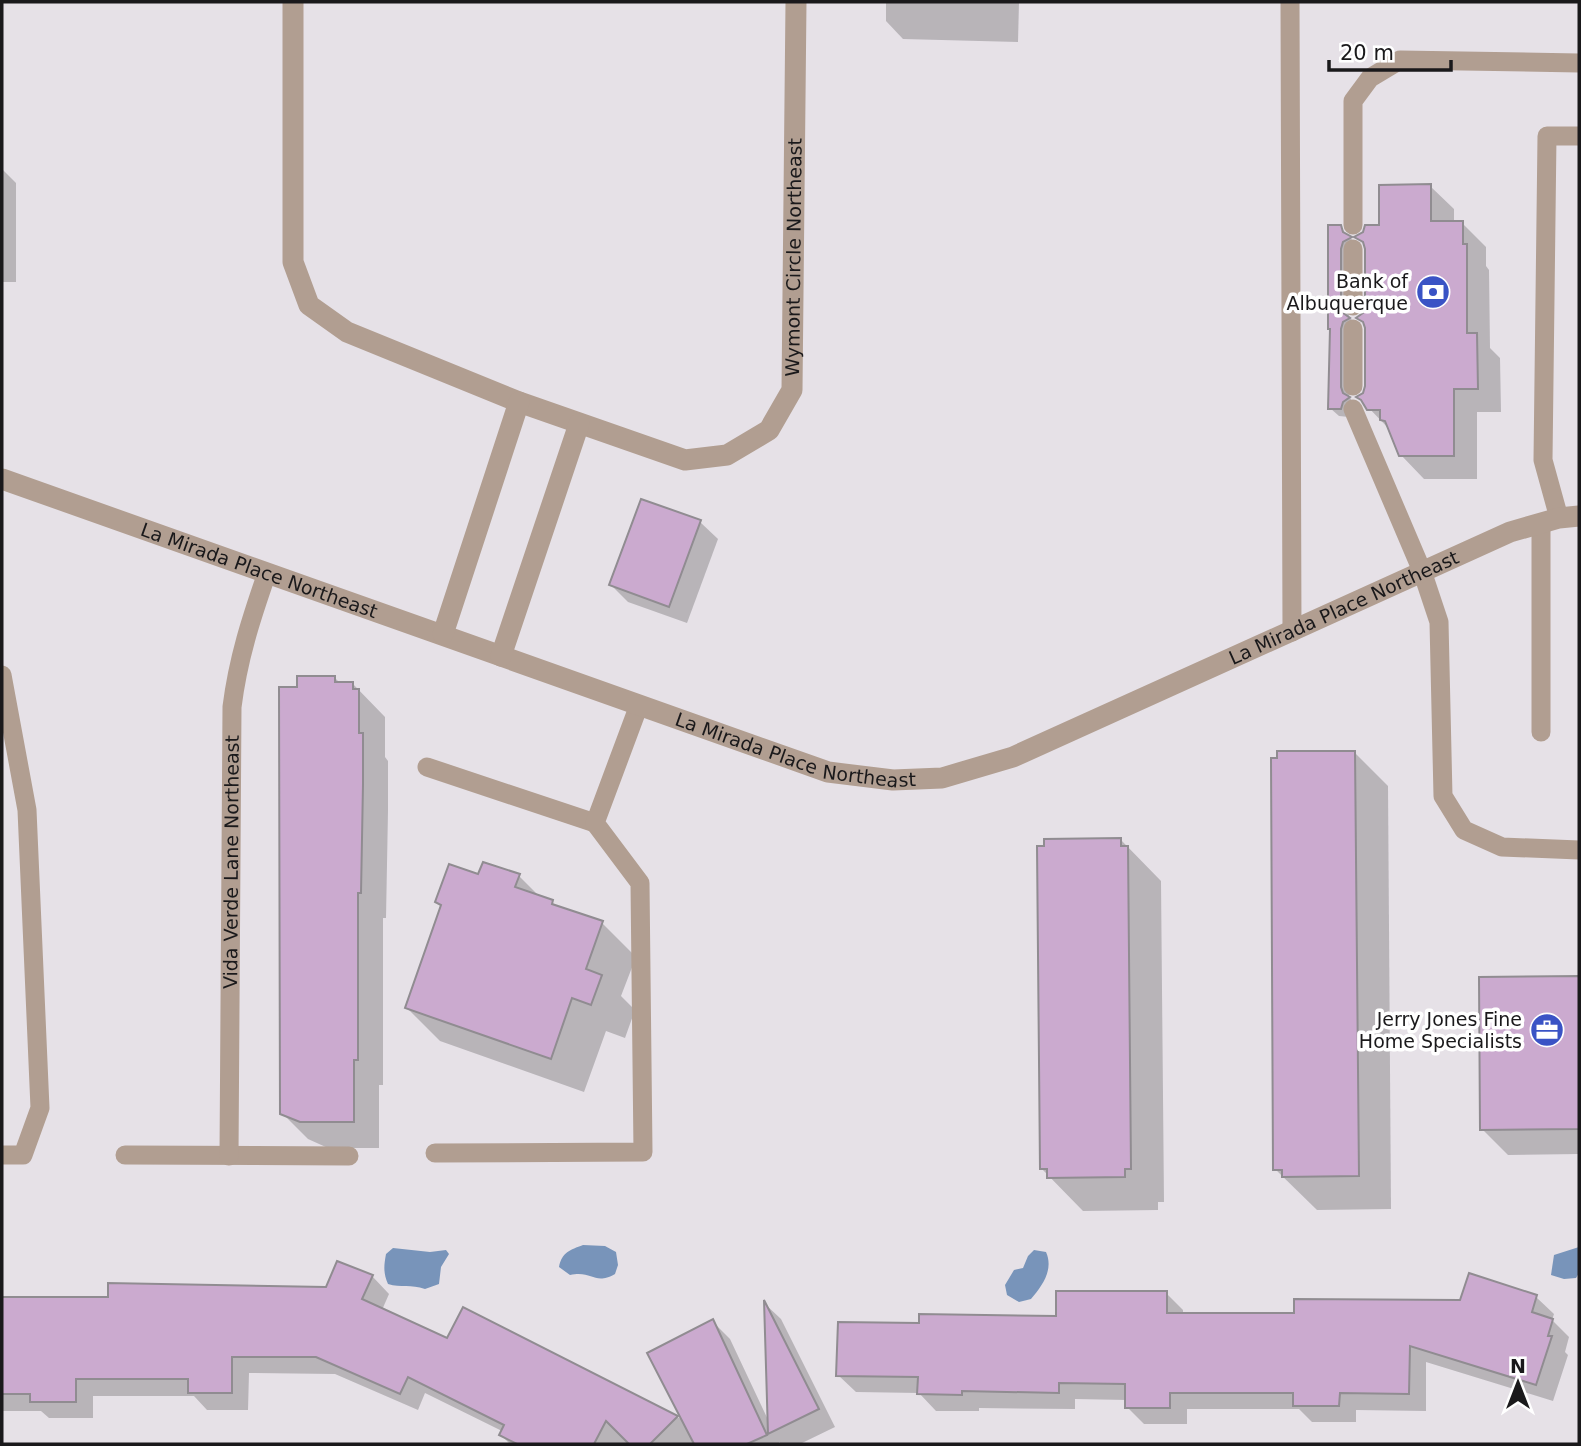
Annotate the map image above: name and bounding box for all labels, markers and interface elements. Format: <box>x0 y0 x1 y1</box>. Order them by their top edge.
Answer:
scale bar <box>1329 28 1452 72</box>
text: 20 m <box>1340 41 1394 65</box>
street label: Wymont Circle Northeast <box>781 138 806 377</box>
place label: Bank of Albuquerque <box>1287 270 1409 314</box>
bank icon: Bank of Albuquerque <box>1414 273 1452 311</box>
street label: La Mirada Place Northeast <box>138 518 381 622</box>
street label: La Mirada Place Northeast <box>1225 546 1462 669</box>
street label: La Mirada Place Northeast <box>672 708 916 792</box>
street label: Vida Verde Lane Northeast <box>219 735 243 989</box>
place label: Jerry Jones Fine Home Specialists <box>1359 1008 1522 1052</box>
office icon: Jerry Jones Fine Home Specialists <box>1528 1011 1566 1049</box>
north arrow <box>1483 1348 1553 1418</box>
text: N <box>1510 1355 1526 1377</box>

